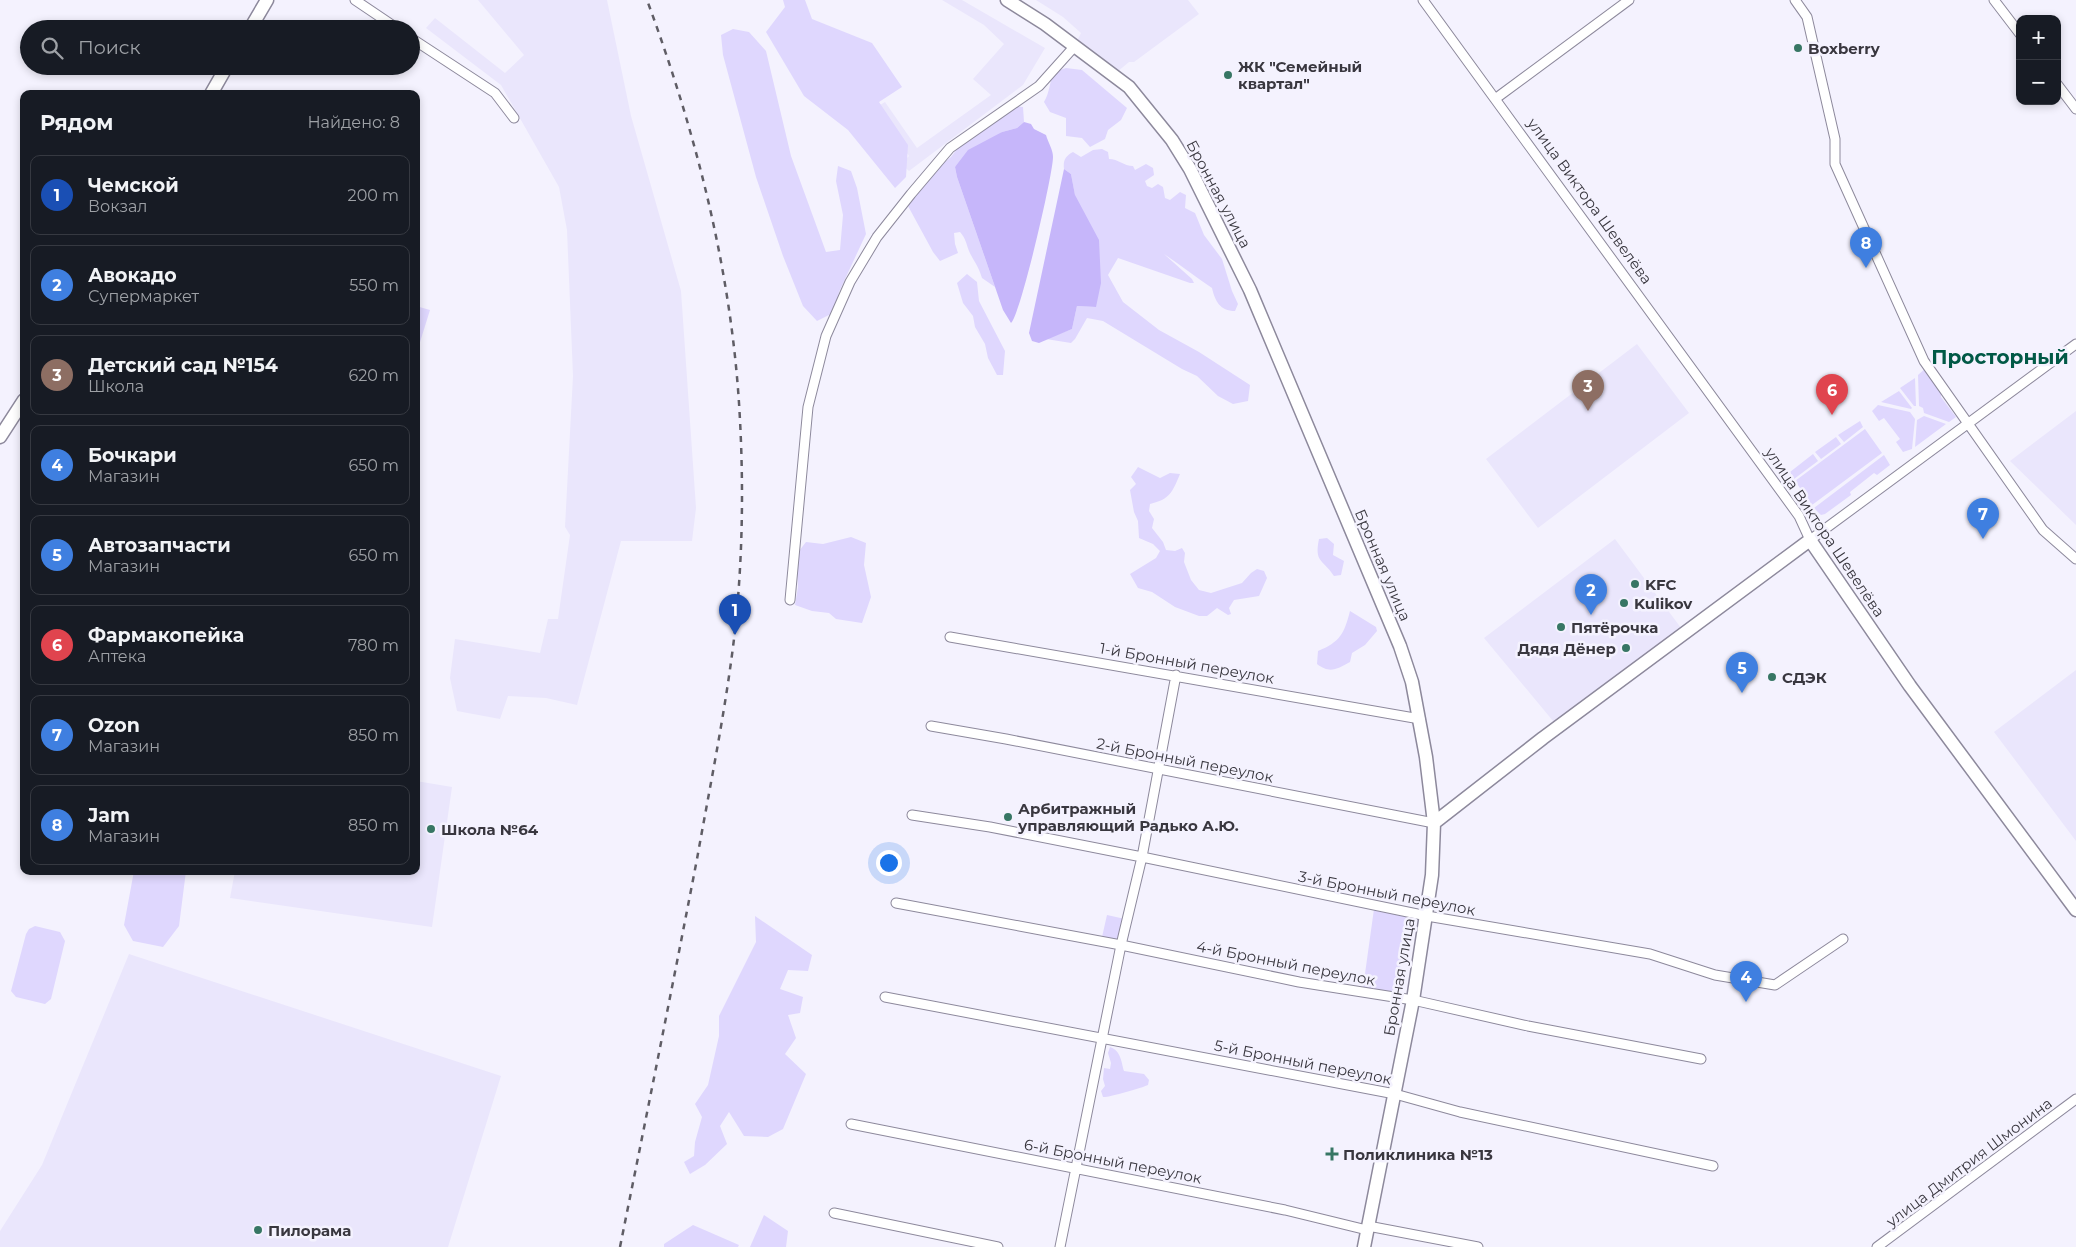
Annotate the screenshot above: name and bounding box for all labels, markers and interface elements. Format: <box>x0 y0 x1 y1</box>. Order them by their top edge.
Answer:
map controls <box>2016 15 2061 105</box>
button: + <box>2016 15 2061 60</box>
search box <box>20 20 420 75</box>
icon: search <box>38 34 66 62</box>
text: Поиск <box>78 36 141 59</box>
place label: Boxberry <box>1808 39 1881 58</box>
marker: Boxberry <box>1792 42 1804 54</box>
place label: ЖК "Семейный квартал" <box>1238 57 1362 93</box>
button: − <box>2016 60 2061 105</box>
marker: ЖК "Семейный квартал" <box>1222 69 1234 81</box>
text: Рядом <box>40 110 113 135</box>
text: Найдено: 8 <box>307 113 400 132</box>
street label: улица Виктора Шевелёва <box>1523 113 1657 288</box>
street label: Бронная улица <box>1183 137 1255 251</box>
text: Чемской <box>88 174 179 197</box>
text: 1 <box>54 186 60 205</box>
text: 200 m <box>348 186 399 205</box>
text: Вокзал <box>88 197 147 216</box>
pin: 8 <box>1850 227 1882 268</box>
text: Авокадо <box>88 264 177 287</box>
text: 2 <box>52 276 62 295</box>
text: 550 m <box>349 276 399 295</box>
text: Супермаркет <box>88 287 199 306</box>
district label: Просторный <box>1931 345 2069 369</box>
text: Детский сад №154 <box>88 354 278 377</box>
text: 3 <box>52 366 62 385</box>
text: 620 m <box>348 366 399 385</box>
pin: 3 <box>1572 370 1604 411</box>
pin: 6 <box>1816 374 1848 415</box>
text: Школа <box>88 377 144 396</box>
street label: улица Виктора Шевелёва <box>1760 443 1889 620</box>
text: Бочкари <box>88 444 177 467</box>
text: 4 <box>51 456 63 475</box>
text: 650 m <box>348 456 399 475</box>
text: Магазин <box>88 467 160 486</box>
pin: 7 <box>1967 498 1999 539</box>
street label: Бронная улица <box>1351 506 1415 624</box>
text: Автозапчасти <box>88 534 231 557</box>
text: 5 <box>52 546 62 565</box>
text: 650 m <box>348 546 399 565</box>
text: Магазин <box>88 557 160 576</box>
pin: 2 <box>1575 574 1607 615</box>
place label: KFC <box>1645 575 1677 594</box>
marker: KFC <box>1629 578 1641 590</box>
pin: 1 <box>719 594 751 635</box>
place label: Kulikov <box>1634 594 1693 613</box>
marker: Kulikov <box>1618 597 1630 609</box>
place label: Пятёрочка <box>1571 618 1658 637</box>
marker: Пятёрочка <box>1555 621 1567 633</box>
text: Фармакопейка <box>88 624 244 647</box>
text: 6 <box>52 636 62 655</box>
text: 780 m <box>348 636 399 655</box>
street label: 1-й Бронный переулок <box>1098 638 1276 688</box>
place label: Дядя Дёнер <box>1518 639 1616 658</box>
marker: Дядя Дёнер <box>1620 642 1632 654</box>
text: Аптека <box>88 647 146 666</box>
pin: 5 <box>1726 652 1758 693</box>
place label: СДЭК <box>1782 668 1827 687</box>
marker: СДЭК <box>1766 671 1778 683</box>
text: Ozon <box>88 714 140 737</box>
text: 7 <box>52 726 62 745</box>
text: 850 m <box>348 726 399 745</box>
street label: 2-й Бронный переулок <box>1095 734 1275 787</box>
text: Магазин <box>88 737 160 756</box>
place label: Арбитражный управляющий Радько А.Ю. <box>1017 799 1239 835</box>
text: Jam <box>88 804 130 827</box>
marker: Арбитражный управляющий Радько А.Ю. <box>1002 811 1014 823</box>
text: 8 <box>52 816 62 835</box>
text: 850 m <box>348 816 399 835</box>
place label: Школа №64 <box>441 820 539 839</box>
marker: Школа №64 <box>425 823 437 835</box>
text: Магазин <box>88 827 160 846</box>
your location <box>876 850 902 876</box>
street label: 3-й Бронный переулок <box>1297 867 1477 920</box>
street label: Бронная улица <box>1379 916 1419 1038</box>
street label: 4-й Бронный переулок <box>1195 936 1377 990</box>
pin: 4 <box>1730 961 1762 1002</box>
street label: 5-й Бронный переулок <box>1213 1036 1393 1089</box>
street label: улица Дмитрия Шмонина <box>1882 1093 2056 1231</box>
street label: 6-й Бронный переулок <box>1022 1134 1204 1188</box>
place label: Поликлиника №13 <box>1343 1145 1493 1164</box>
marker: Поликлиника №13 <box>1325 1147 1339 1161</box>
place label: Пилорама <box>268 1221 351 1240</box>
marker: Пилорама <box>252 1224 264 1236</box>

